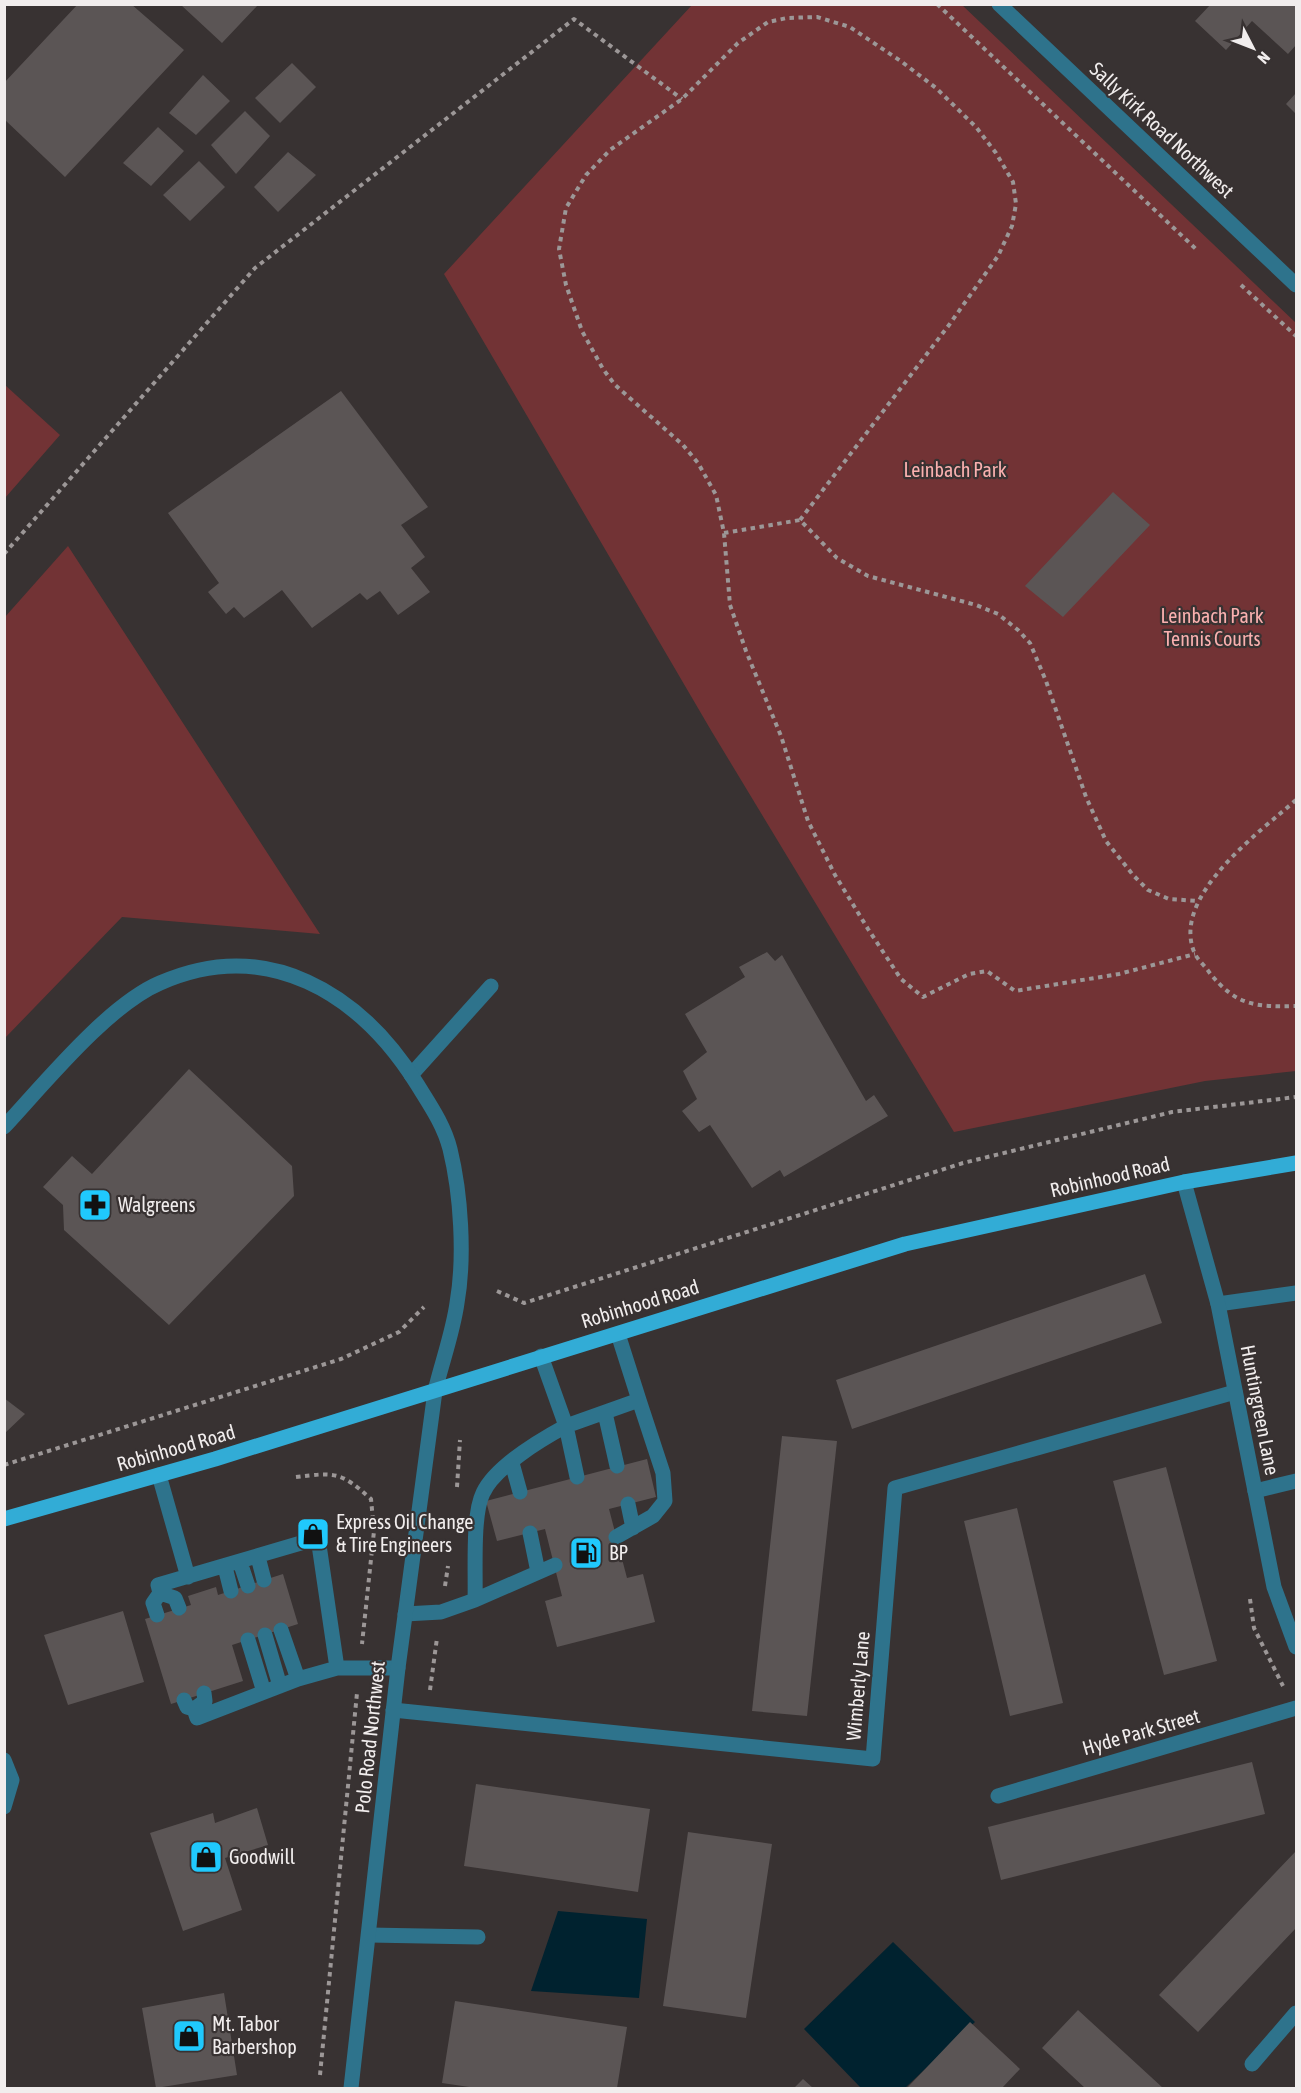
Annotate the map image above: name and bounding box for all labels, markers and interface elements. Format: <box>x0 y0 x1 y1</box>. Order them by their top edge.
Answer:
north arrow <box>1223 18 1283 78</box>
text: N <box>1254 49 1274 68</box>
street label: Sally Kirk Road Northwest <box>1086 57 1239 202</box>
park label: Leinbach Park <box>903 458 1007 481</box>
park label: Leinbach Park Tennis Courts <box>1160 604 1264 650</box>
street label: Robinhood Road <box>1048 1152 1172 1201</box>
pharmacy icon: Walgreens <box>77 1187 113 1223</box>
place label: Walgreens <box>118 1193 196 1216</box>
street label: Robinhood Road <box>578 1275 702 1332</box>
street label: Huntingreen Lane <box>1237 1343 1284 1477</box>
street label: Robinhood Road <box>114 1420 238 1475</box>
place label: Express Oil Change & Tire Engineers <box>336 1510 473 1556</box>
shop icon: Express Oil Change & Tire Engineers <box>295 1516 331 1552</box>
fuel station icon: BP <box>568 1535 604 1571</box>
place label: BP <box>609 1541 628 1564</box>
street label: Wimberly Lane <box>841 1630 874 1742</box>
street label: Polo Road Northwest <box>350 1659 389 1814</box>
street label: Hyde Park Street <box>1080 1704 1202 1759</box>
shop icon: Goodwill <box>188 1839 224 1875</box>
place label: Goodwill <box>229 1845 296 1868</box>
place label: Mt. Tabor Barbershop <box>212 2012 297 2058</box>
shop icon: Mt. Tabor Barbershop <box>171 2018 207 2054</box>

